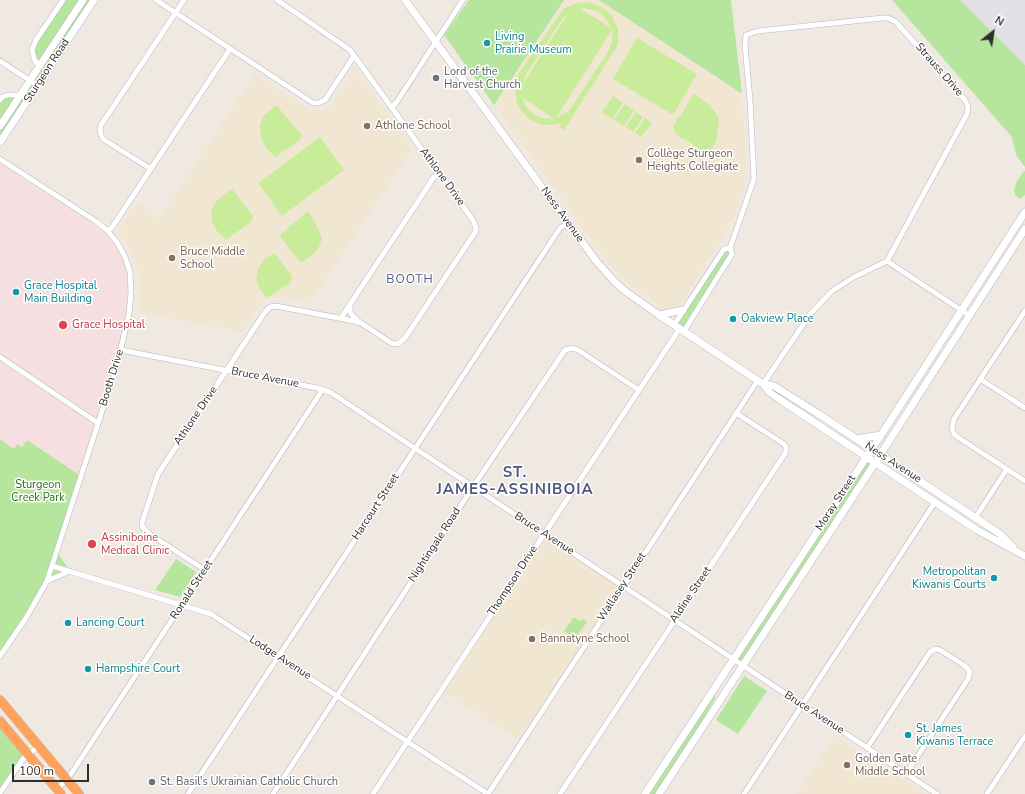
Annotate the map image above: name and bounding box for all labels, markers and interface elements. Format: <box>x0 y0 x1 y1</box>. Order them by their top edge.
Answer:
north arrow <box>973 12 1013 52</box>
text: N <box>992 13 1007 30</box>
place label: Living Prairie Museum <box>495 30 572 56</box>
street label: Sturgeon Road <box>21 36 73 106</box>
marker: Living Prairie Museum <box>482 38 492 48</box>
street label: Strauss Drive <box>912 41 966 99</box>
place label: Lord of the Harvest Church <box>444 65 521 91</box>
marker: Lord of the Harvest Church <box>431 73 441 83</box>
place label: Athlone School <box>375 119 451 133</box>
marker: Athlone School <box>362 121 372 131</box>
street label: Athlone Drive <box>417 145 467 209</box>
place label: Collège Sturgeon Heights Collegiate <box>647 147 738 173</box>
marker: Collège Sturgeon Heights Collegiate <box>634 155 644 165</box>
street label: Ness Avenue <box>538 185 586 245</box>
place label: Bruce Middle School <box>180 245 245 271</box>
marker: Bruce Middle School <box>167 253 177 263</box>
district label: BOOTH <box>386 273 434 287</box>
place label: Grace Hospital Main Building <box>24 279 97 305</box>
marker: Grace Hospital Main Building <box>11 287 21 297</box>
place label: Oakview Place <box>741 312 814 326</box>
marker: Oakview Place <box>728 314 738 324</box>
place label: Grace Hospital <box>72 318 145 332</box>
marker: Grace Hospital <box>57 319 69 331</box>
street label: Booth Drive <box>97 348 127 408</box>
street label: Bruce Avenue <box>230 365 300 391</box>
street label: Athlone Drive <box>171 384 221 448</box>
street label: Ness Avenue <box>862 440 924 486</box>
district label: ST. JAMES-ASSINIBOIA <box>436 464 594 499</box>
street label: Harcourt Street <box>350 471 402 543</box>
street label: Moray Street <box>813 473 859 533</box>
park label: Sturgeon Creek Park <box>11 478 65 504</box>
street label: Nightingale Road <box>406 505 464 585</box>
street label: Bruce Avenue <box>512 510 576 558</box>
place label: Assiniboine Medical Clinic <box>101 531 169 557</box>
marker: Assiniboine Medical Clinic <box>86 538 98 550</box>
street label: Thompson Drive <box>485 543 541 619</box>
street label: Wallasey Street <box>595 550 649 624</box>
street label: Ronald Street <box>168 558 216 622</box>
street label: Aldine Street <box>667 564 715 626</box>
place label: Metropolitan Kiwanis Courts <box>912 565 986 591</box>
marker: Metropolitan Kiwanis Courts <box>989 573 999 583</box>
place label: Lancing Court <box>76 616 145 630</box>
marker: Lancing Court <box>63 618 73 628</box>
place label: Bannatyne School <box>540 632 630 646</box>
street label: Lodge Avenue <box>247 633 313 683</box>
marker: Bannatyne School <box>527 634 537 644</box>
place label: Hampshire Court <box>96 662 180 676</box>
marker: Hampshire Court <box>83 664 93 674</box>
street label: Bruce Avenue <box>782 689 846 737</box>
place label: St. James Kiwanis Terrace <box>916 722 993 748</box>
marker: St. James Kiwanis Terrace <box>903 730 913 740</box>
place label: Golden Gate Middle School <box>855 752 925 778</box>
scale bar <box>14 756 91 782</box>
marker: Golden Gate Middle School <box>842 760 852 770</box>
text: 100 m <box>19 763 54 779</box>
place label: St. Basil's Ukrainian Catholic Church <box>160 775 338 789</box>
marker: St. Basil's Ukrainian Catholic Church <box>147 777 157 787</box>

